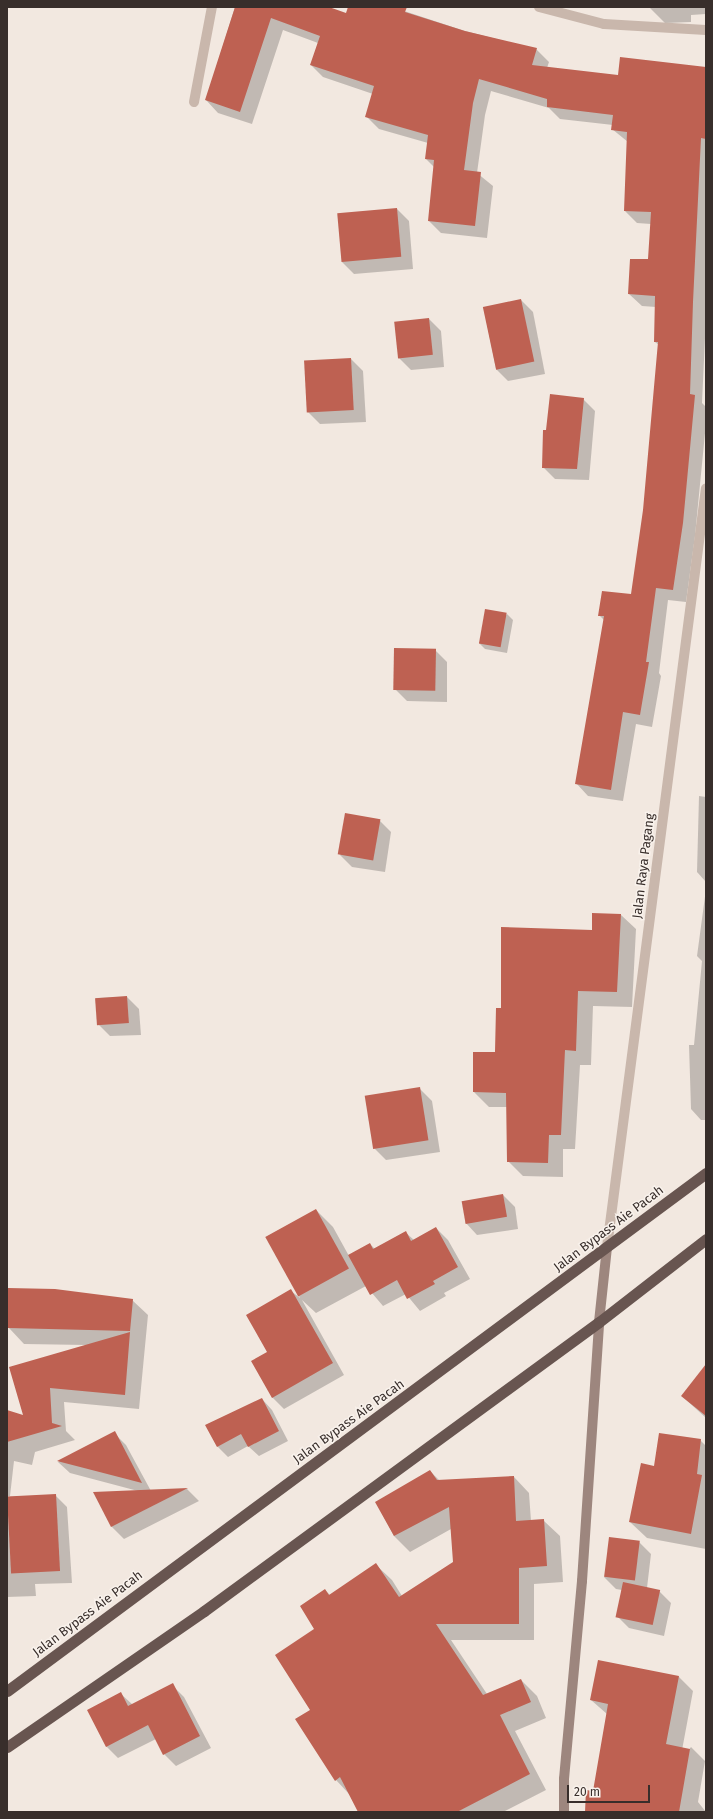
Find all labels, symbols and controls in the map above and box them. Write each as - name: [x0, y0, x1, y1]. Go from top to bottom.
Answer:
- street label: Jalan Raya Pagang: [630, 813, 658, 919]
- street label: Jalan Bypass Aie Pacah: [551, 1183, 667, 1275]
- street label: Jalan Bypass Aie Pacah: [290, 1376, 408, 1468]
- street label: Jalan Bypass Aie Pacah: [30, 1568, 146, 1660]
- scale bar: [569, 1777, 652, 1803]
- text: 20 m: [574, 1785, 600, 1799]

